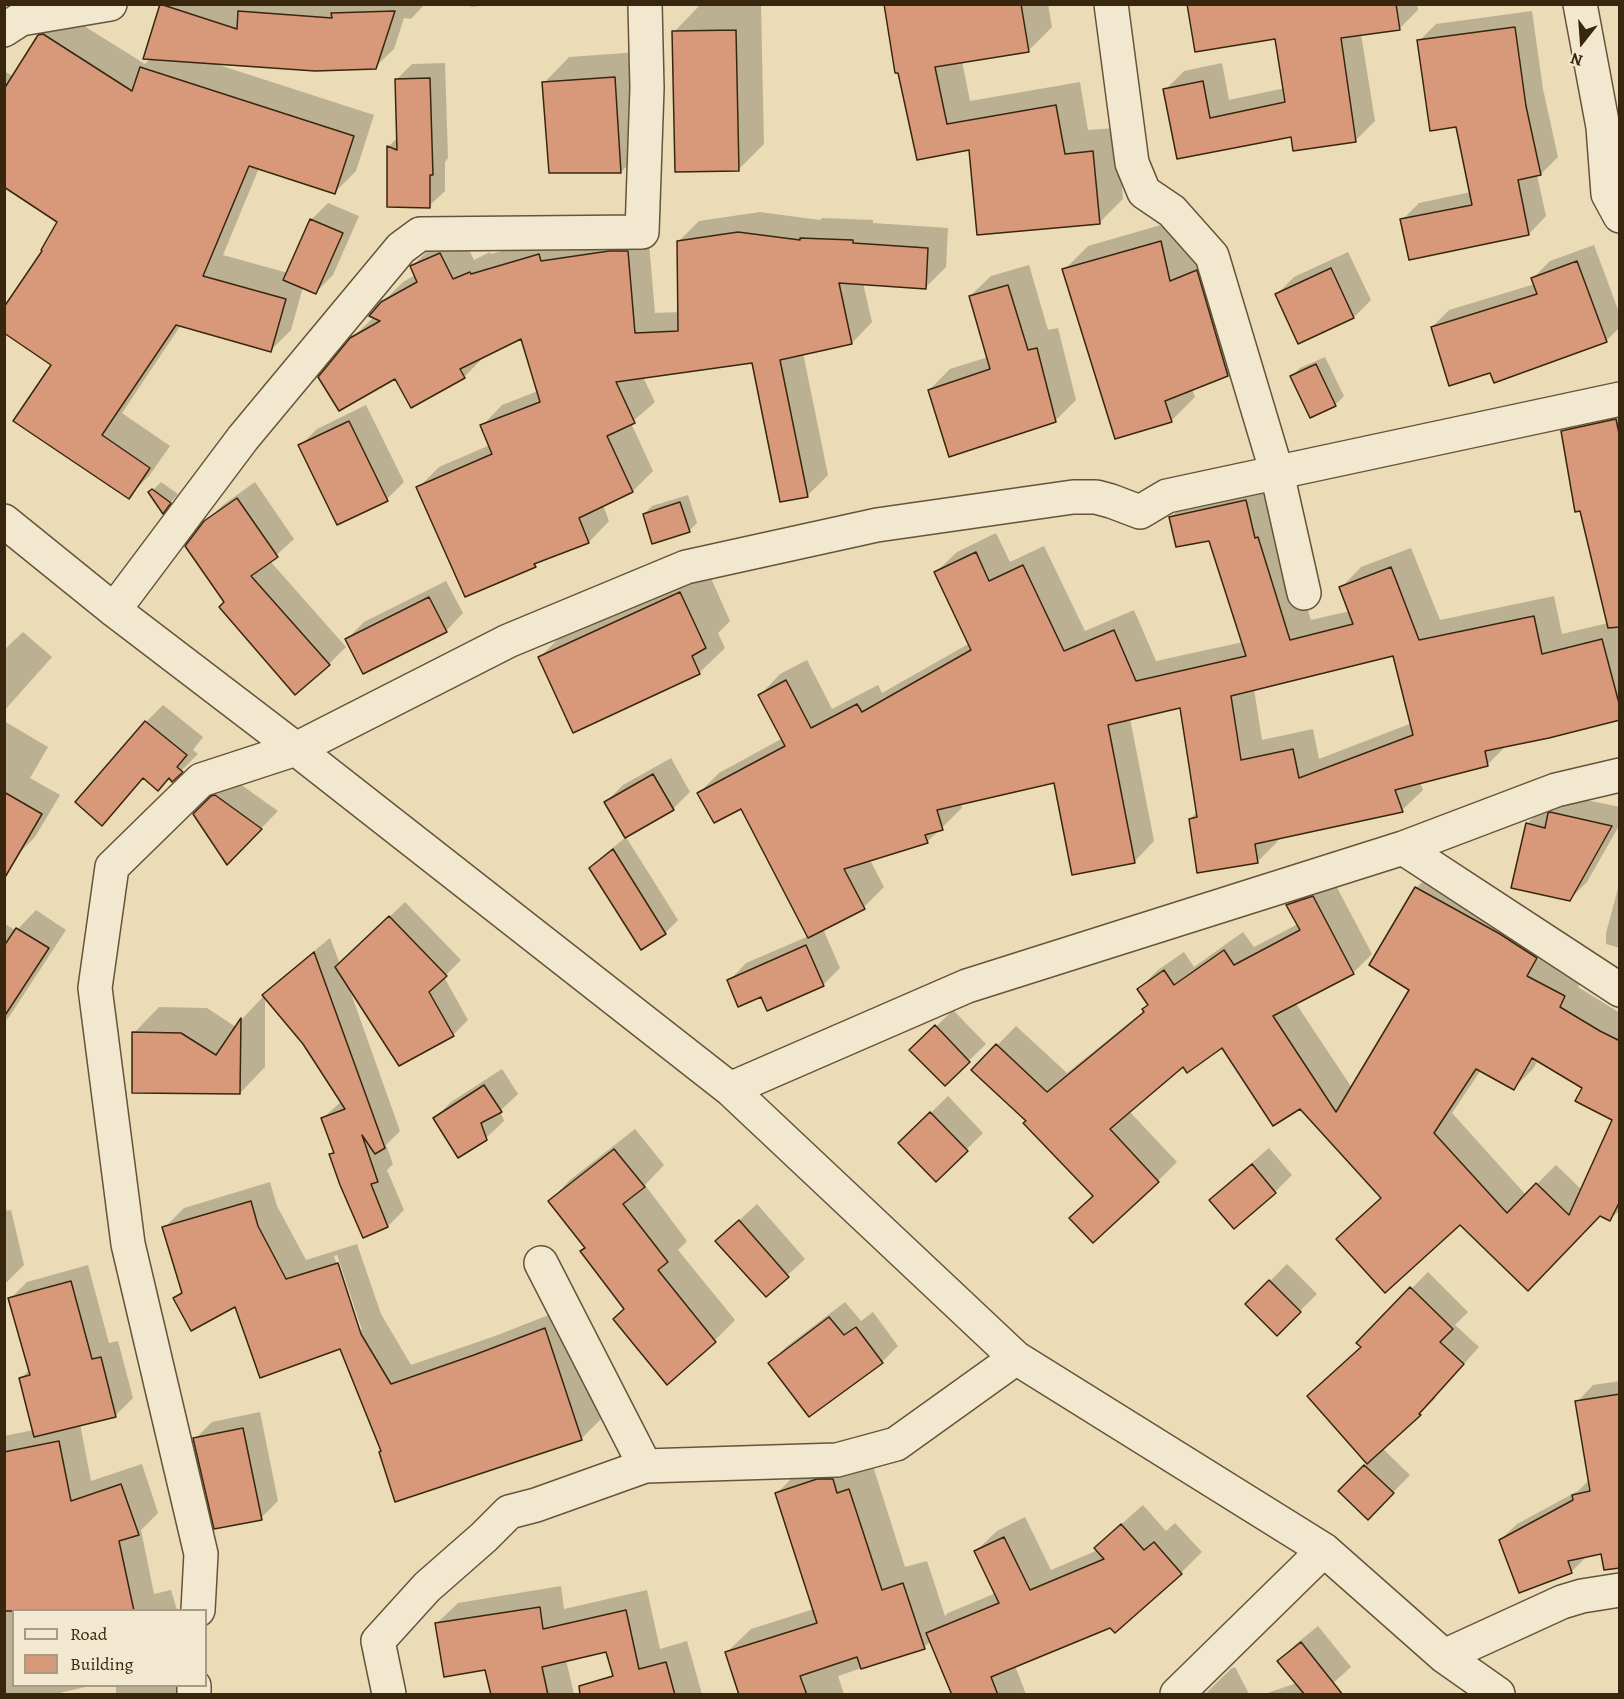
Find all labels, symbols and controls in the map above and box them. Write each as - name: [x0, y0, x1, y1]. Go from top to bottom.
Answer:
- north arrow: [1552, 12, 1612, 72]
- text: N: [1568, 47, 1586, 71]
- legend: [12, 1609, 207, 1687]
- text: Road: [70, 1622, 107, 1646]
- text: Building: [70, 1652, 134, 1676]

